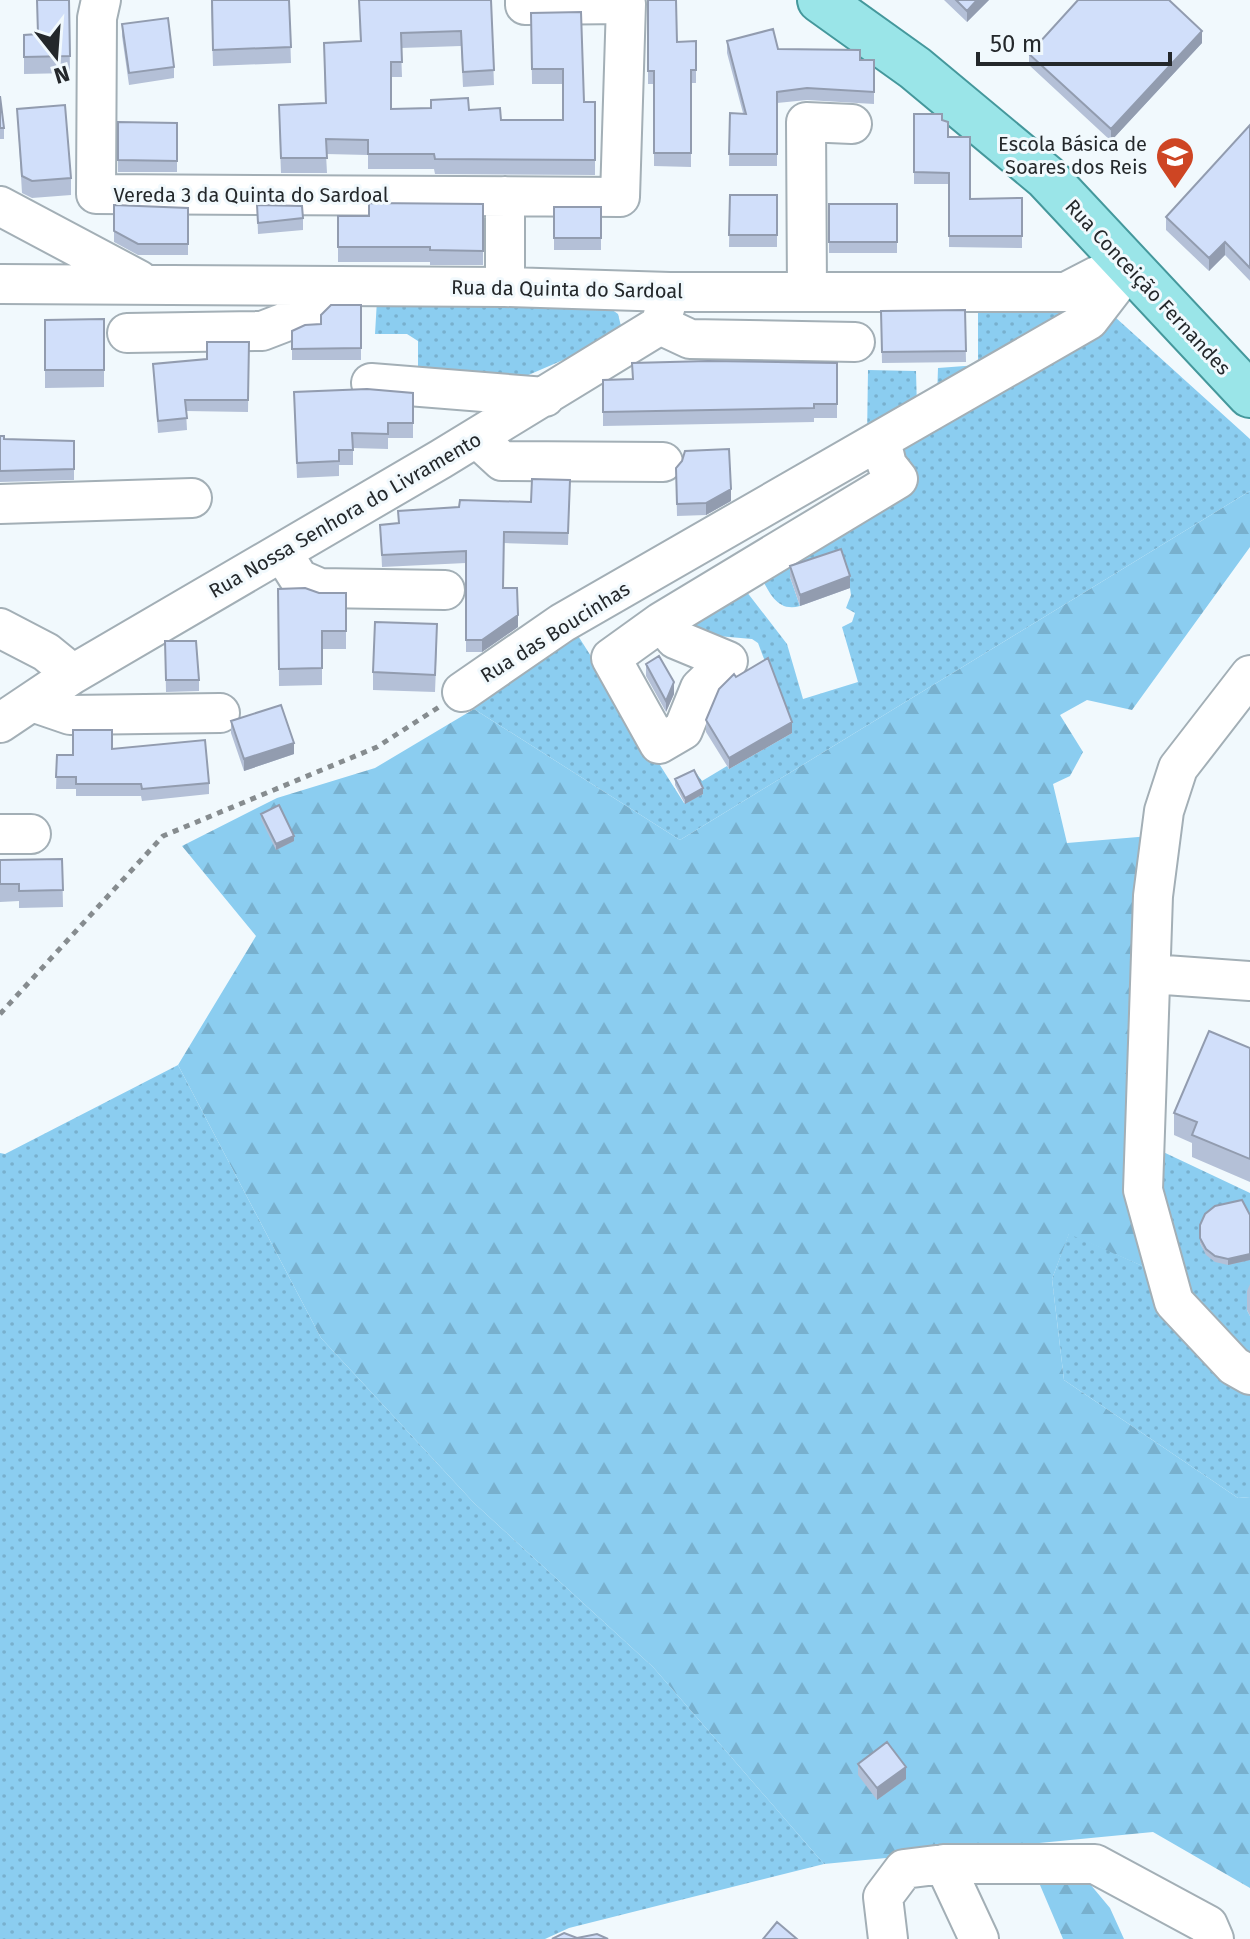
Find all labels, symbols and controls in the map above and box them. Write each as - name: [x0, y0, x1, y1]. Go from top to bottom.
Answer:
- north arrow: [16, 16, 96, 96]
- scale bar: [978, 16, 1170, 66]
- text: 50 m: [990, 30, 1042, 58]
- text: N: [51, 60, 73, 90]
- place label: Escola Básica de Soares dos Reis: [998, 132, 1147, 179]
- school or university icon: Escola Básica de Soares dos Reis: [1154, 135, 1196, 190]
- street label: Vereda 3 da Quinta do Sardoal: [114, 183, 389, 207]
- street label: Rua Conceição Fernandes: [1060, 194, 1236, 380]
- street label: Rua da Quinta do Sardoal: [451, 275, 683, 303]
- street label: Rua Nossa Senhora do Livramento: [205, 427, 485, 603]
- street label: Rua das Boucinhas: [476, 576, 634, 688]

